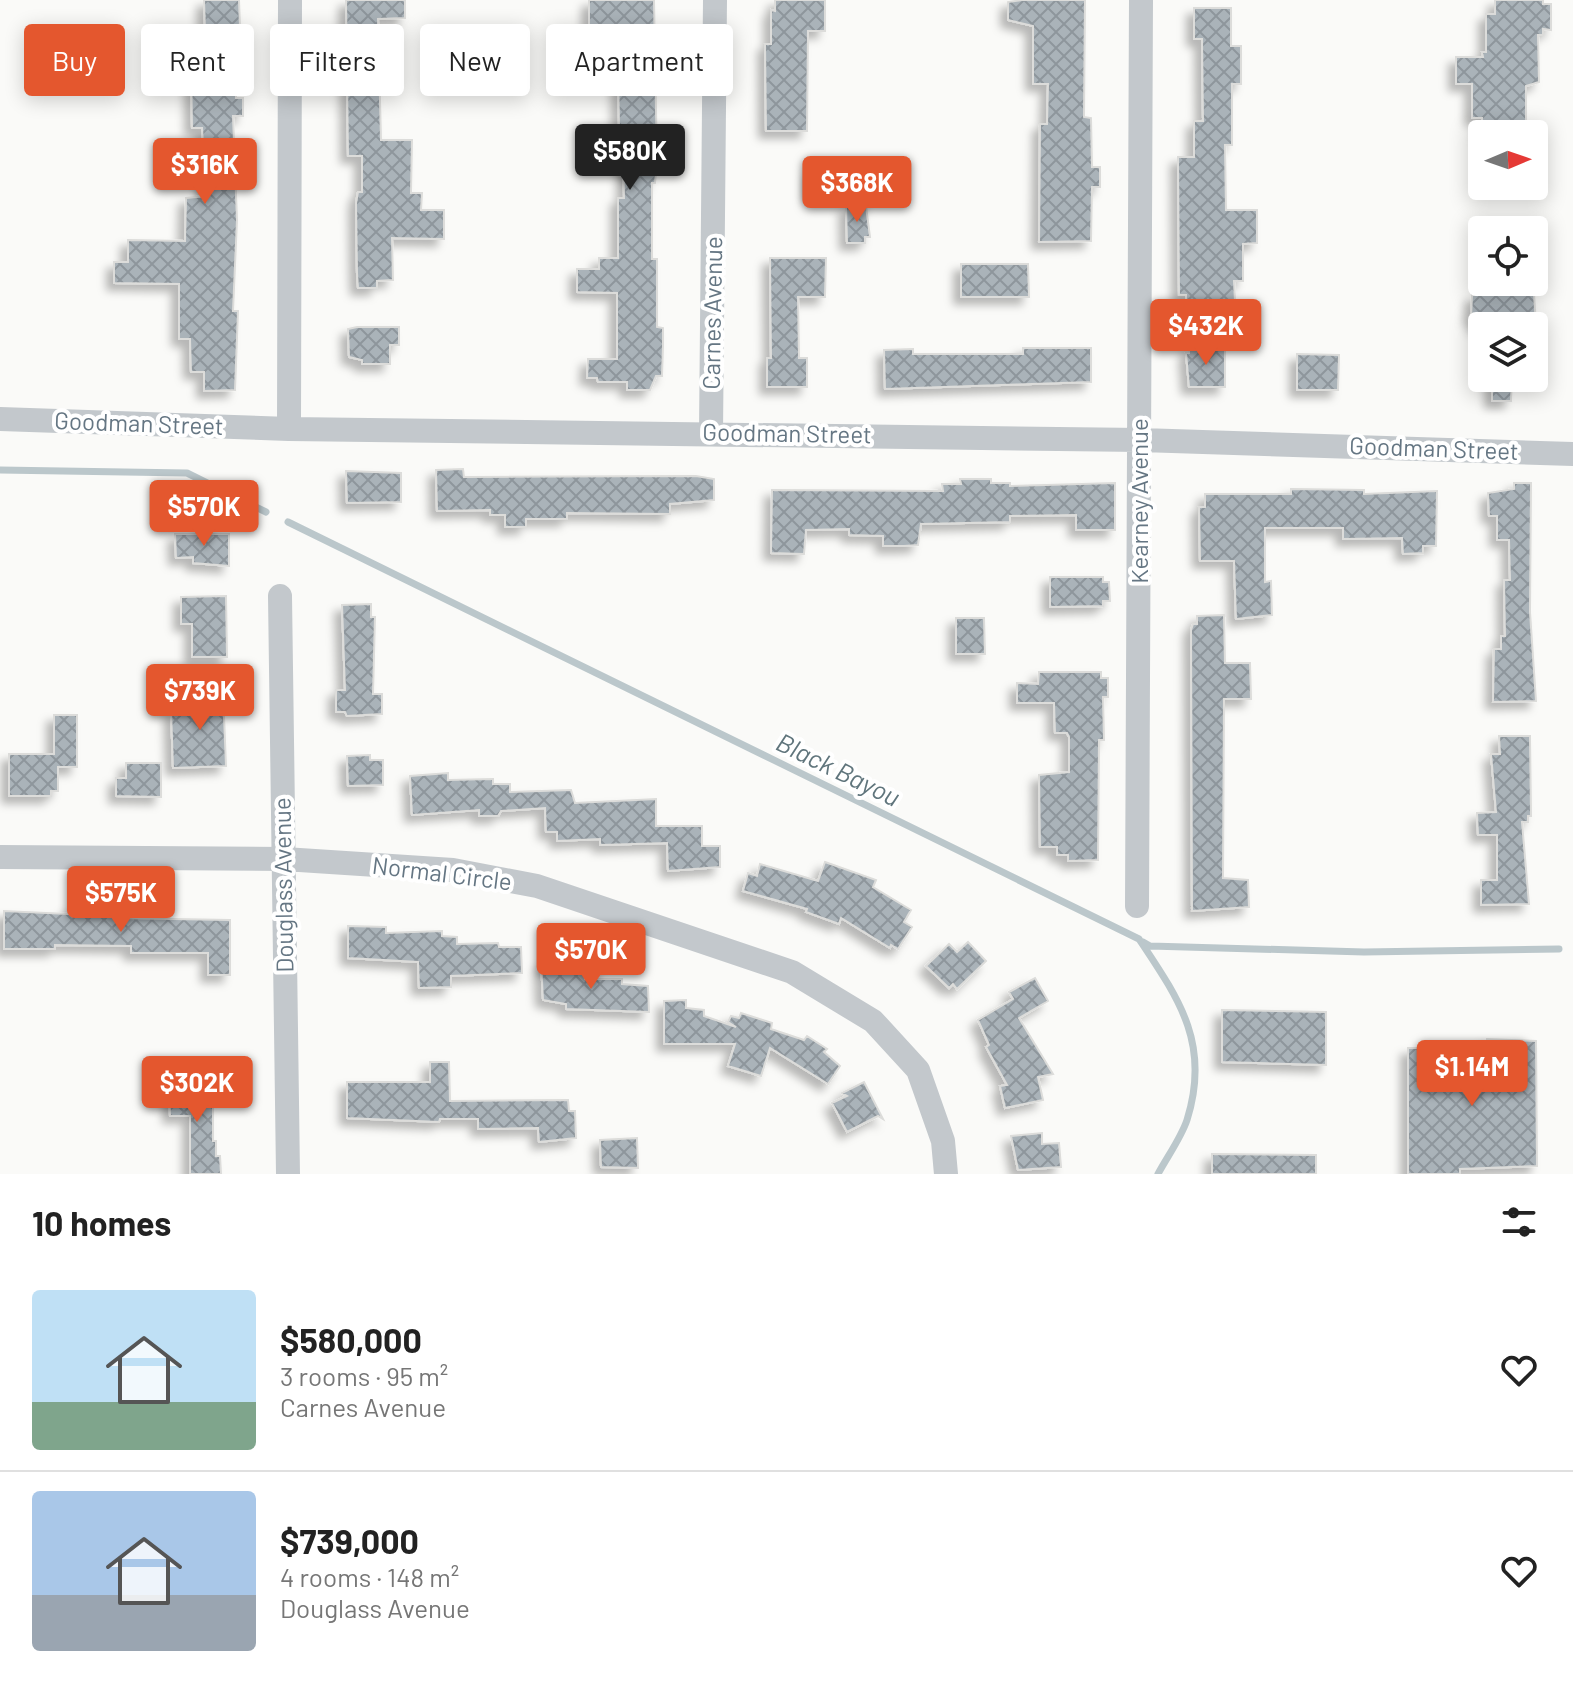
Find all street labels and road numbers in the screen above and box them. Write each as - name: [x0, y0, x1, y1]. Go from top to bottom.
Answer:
- street label: Carnes Avenue: [696, 236, 727, 390]
- street label: Goodman Street: [54, 405, 224, 440]
- street label: Goodman Street: [702, 417, 872, 448]
- street label: Kearney Avenue: [1124, 418, 1153, 584]
- street label: Goodman Street: [1349, 430, 1519, 465]
- street label: Douglass Avenue: [266, 797, 299, 973]
- street label: Normal Circle: [371, 850, 514, 895]

